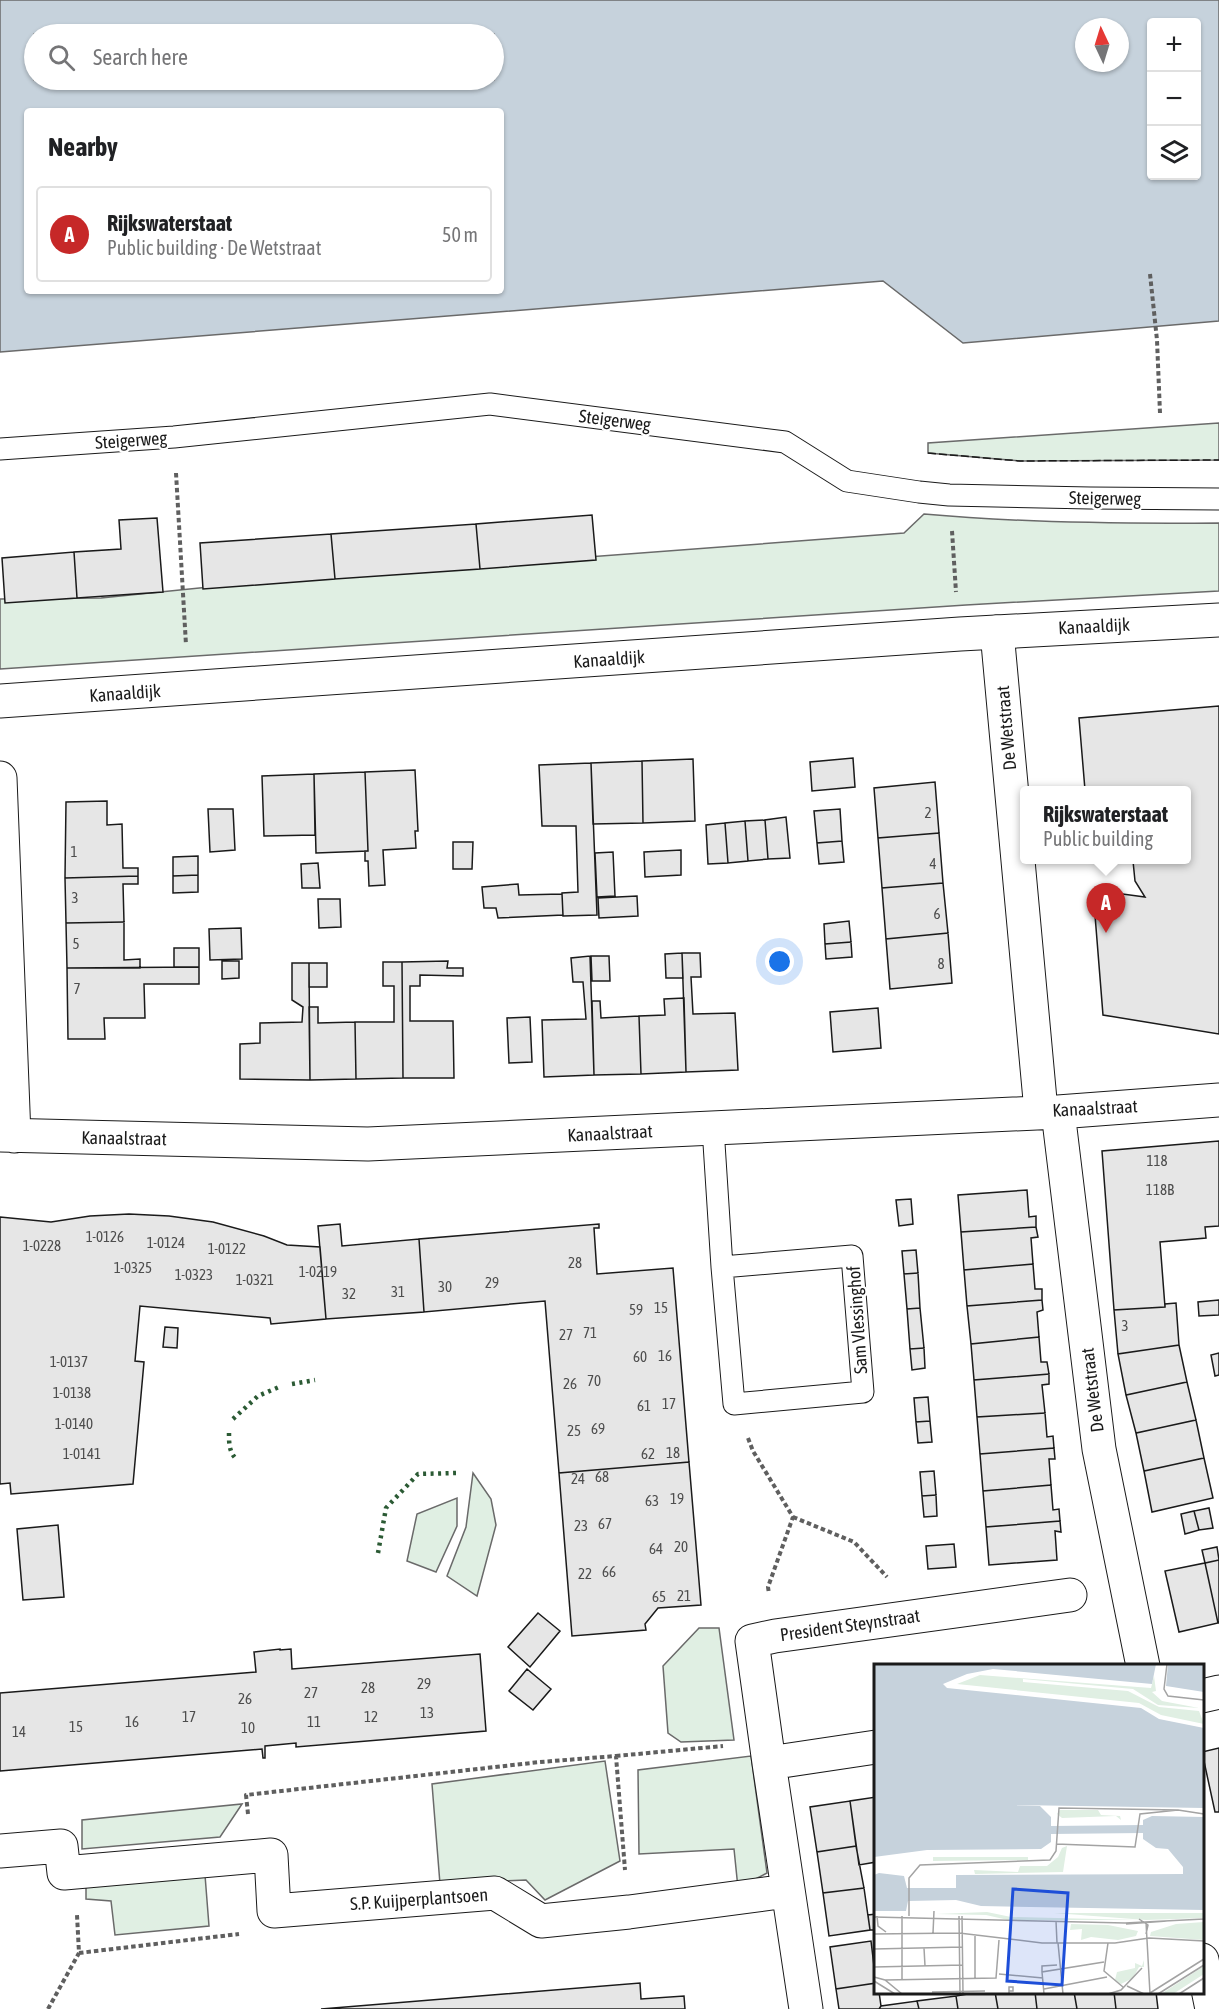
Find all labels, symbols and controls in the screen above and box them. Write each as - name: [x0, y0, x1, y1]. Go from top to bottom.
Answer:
- north arrow: [1075, 18, 1129, 72]
- map controls: [1147, 18, 1201, 180]
- button: +: [1147, 18, 1201, 72]
- search box: [24, 24, 504, 90]
- icon: search: [45, 41, 78, 74]
- text: Search here: [93, 44, 188, 70]
- button: −: [1147, 72, 1201, 126]
- button: layers: [1147, 126, 1201, 180]
- text: Nearby: [48, 132, 118, 162]
- text: Rijkswaterstaat: [107, 210, 232, 236]
- text: A: [65, 223, 74, 246]
- text: 50 m: [442, 223, 478, 246]
- text: Public building · De Wetstraat: [107, 236, 321, 259]
- street label: Steigerweg: [578, 405, 652, 435]
- street label: Steigerweg: [94, 427, 168, 453]
- street label: Steigerweg: [1069, 487, 1142, 509]
- street label: Kanaaldijk: [1058, 614, 1130, 638]
- street label: Kanaaldijk: [573, 646, 646, 672]
- street label: Kanaaldijk: [89, 680, 162, 706]
- street label: De Wetstraat: [992, 685, 1020, 771]
- popup: [1020, 786, 1191, 864]
- text: Rijkswaterstaat: [1043, 801, 1168, 827]
- house number: 2: [924, 804, 932, 821]
- text: Public building: [1043, 827, 1153, 850]
- house number: 1: [70, 843, 78, 860]
- house number: 4: [929, 855, 937, 872]
- pin: A: [1086, 884, 1126, 933]
- house number: 3: [71, 889, 79, 906]
- house number: 6: [933, 905, 941, 922]
- house number: 5: [72, 935, 80, 952]
- your location: [765, 947, 794, 976]
- house number: 8: [937, 955, 945, 972]
- house number: 7: [73, 980, 81, 997]
- street label: Kanaalstraat: [1052, 1095, 1138, 1121]
- street label: Kanaalstraat: [567, 1120, 653, 1146]
- street label: Kanaalstraat: [81, 1127, 167, 1149]
- house number: 118: [1146, 1152, 1168, 1169]
- house number: 118B: [1146, 1181, 1174, 1198]
- house number: 1-0126: [86, 1228, 124, 1245]
- house number: 1-0124: [147, 1234, 185, 1251]
- house number: 1-0228: [23, 1237, 61, 1254]
- house number: 1-0122: [208, 1240, 246, 1257]
- house number: 28: [568, 1254, 582, 1271]
- house number: 1-0325: [114, 1259, 152, 1276]
- house number: 1-0219: [299, 1263, 337, 1280]
- street label: Sam Vlessinghof: [843, 1265, 871, 1375]
- house number: 1-0323: [175, 1266, 213, 1283]
- house number: 1-0321: [236, 1271, 274, 1288]
- house number: 29: [485, 1274, 499, 1291]
- house number: 30: [438, 1278, 452, 1295]
- house number: 31: [391, 1283, 405, 1300]
- house number: 32: [342, 1285, 356, 1302]
- house number: 15: [654, 1299, 668, 1316]
- house number: 59: [629, 1301, 643, 1318]
- house number: 3: [1121, 1317, 1129, 1334]
- house number: 71: [583, 1324, 597, 1341]
- house number: 27: [559, 1326, 573, 1343]
- house number: 16: [658, 1347, 672, 1364]
- street label: De Wetstraat: [1076, 1347, 1108, 1433]
- house number: 60: [633, 1348, 647, 1365]
- house number: 1-0137: [50, 1353, 88, 1370]
- house number: 70: [587, 1372, 601, 1389]
- house number: 26: [563, 1375, 577, 1392]
- house number: 1-0138: [53, 1384, 91, 1401]
- house number: 17: [662, 1395, 676, 1412]
- house number: 61: [637, 1397, 651, 1414]
- house number: 1-0140: [55, 1415, 93, 1432]
- house number: 69: [591, 1420, 605, 1437]
- house number: 25: [567, 1422, 581, 1439]
- house number: 18: [666, 1444, 680, 1461]
- house number: 1-0141: [63, 1445, 101, 1462]
- house number: 62: [641, 1445, 655, 1462]
- house number: 68: [595, 1468, 609, 1485]
- house number: 24: [571, 1470, 585, 1487]
- house number: 19: [670, 1490, 684, 1507]
- house number: 63: [645, 1492, 659, 1509]
- house number: 67: [598, 1515, 612, 1532]
- house number: 23: [574, 1517, 588, 1534]
- house number: 20: [674, 1538, 688, 1555]
- house number: 64: [649, 1540, 663, 1557]
- house number: 66: [602, 1563, 616, 1580]
- house number: 22: [578, 1565, 592, 1582]
- house number: 21: [677, 1587, 691, 1604]
- house number: 65: [652, 1588, 666, 1605]
- street label: President Steynstraat: [779, 1605, 921, 1645]
- inset map: [874, 1664, 1204, 1994]
- house number: 29: [417, 1675, 431, 1692]
- house number: 28: [361, 1679, 375, 1696]
- house number: 27: [304, 1684, 318, 1701]
- house number: 26: [238, 1690, 252, 1707]
- house number: 13: [420, 1704, 434, 1721]
- house number: 17: [182, 1708, 196, 1725]
- house number: 12: [364, 1708, 378, 1725]
- house number: 16: [125, 1713, 139, 1730]
- house number: 11: [307, 1713, 321, 1730]
- house number: 15: [69, 1718, 83, 1735]
- house number: 10: [241, 1719, 255, 1736]
- house number: 14: [12, 1723, 26, 1740]
- street label: S.P. Kuijperplantsoen: [349, 1884, 489, 1914]

